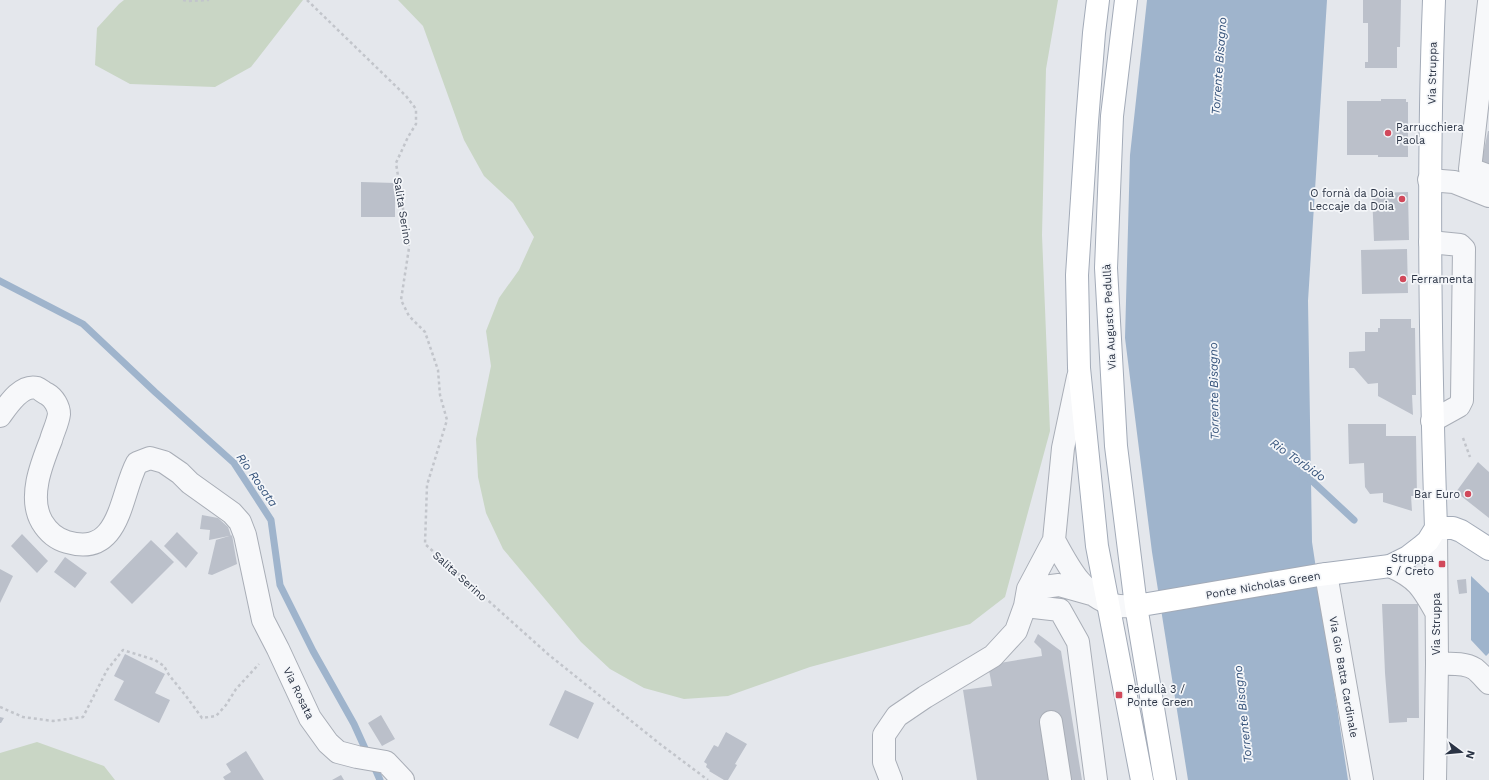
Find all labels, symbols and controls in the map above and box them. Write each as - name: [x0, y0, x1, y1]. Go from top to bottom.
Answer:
- water label: Torrente Bisagno: [1209, 17, 1229, 115]
- street label: Via Struppa: [1425, 42, 1440, 104]
- place label: Parrucchiera Paola: [1396, 121, 1464, 147]
- marker: Parrucchiera Paola: [1383, 128, 1393, 138]
- street label: Salita Serino: [391, 176, 414, 246]
- place label: O fornà da Doia Leccaje da Doia: [1309, 187, 1394, 213]
- marker: O fornà da Doia Leccaje da Doia: [1397, 194, 1407, 204]
- street label: Via Augusto Pedullà: [1100, 264, 1119, 370]
- place label: Ferramenta: [1411, 273, 1473, 286]
- marker: Ferramenta: [1398, 274, 1408, 284]
- water label: Torrente Bisagno: [1206, 342, 1222, 440]
- water label: Rio Torbido: [1268, 436, 1328, 484]
- water label: Rio Rosata: [233, 451, 281, 510]
- place label: Bar Euro: [1414, 488, 1460, 501]
- marker: Bar Euro: [1463, 489, 1473, 499]
- street label: Salita Serino: [430, 549, 489, 604]
- place label: Struppa 5 / Creto: [1386, 552, 1434, 578]
- marker: Struppa 5 / Creto: [1437, 559, 1447, 569]
- street label: Ponte Nicholas Green: [1205, 569, 1321, 602]
- street label: Via Struppa: [1430, 593, 1443, 655]
- street label: Via Gio Batta Cardinale: [1326, 615, 1361, 739]
- street label: Via Rosata: [280, 665, 317, 721]
- water label: Torrente Bisagno: [1231, 665, 1255, 763]
- place label: Pedullà 3 / Ponte Green: [1127, 683, 1193, 709]
- marker: Pedullà 3 / Ponte Green: [1114, 690, 1124, 700]
- north arrow: [1441, 732, 1481, 772]
- text: N: [1463, 749, 1478, 760]

